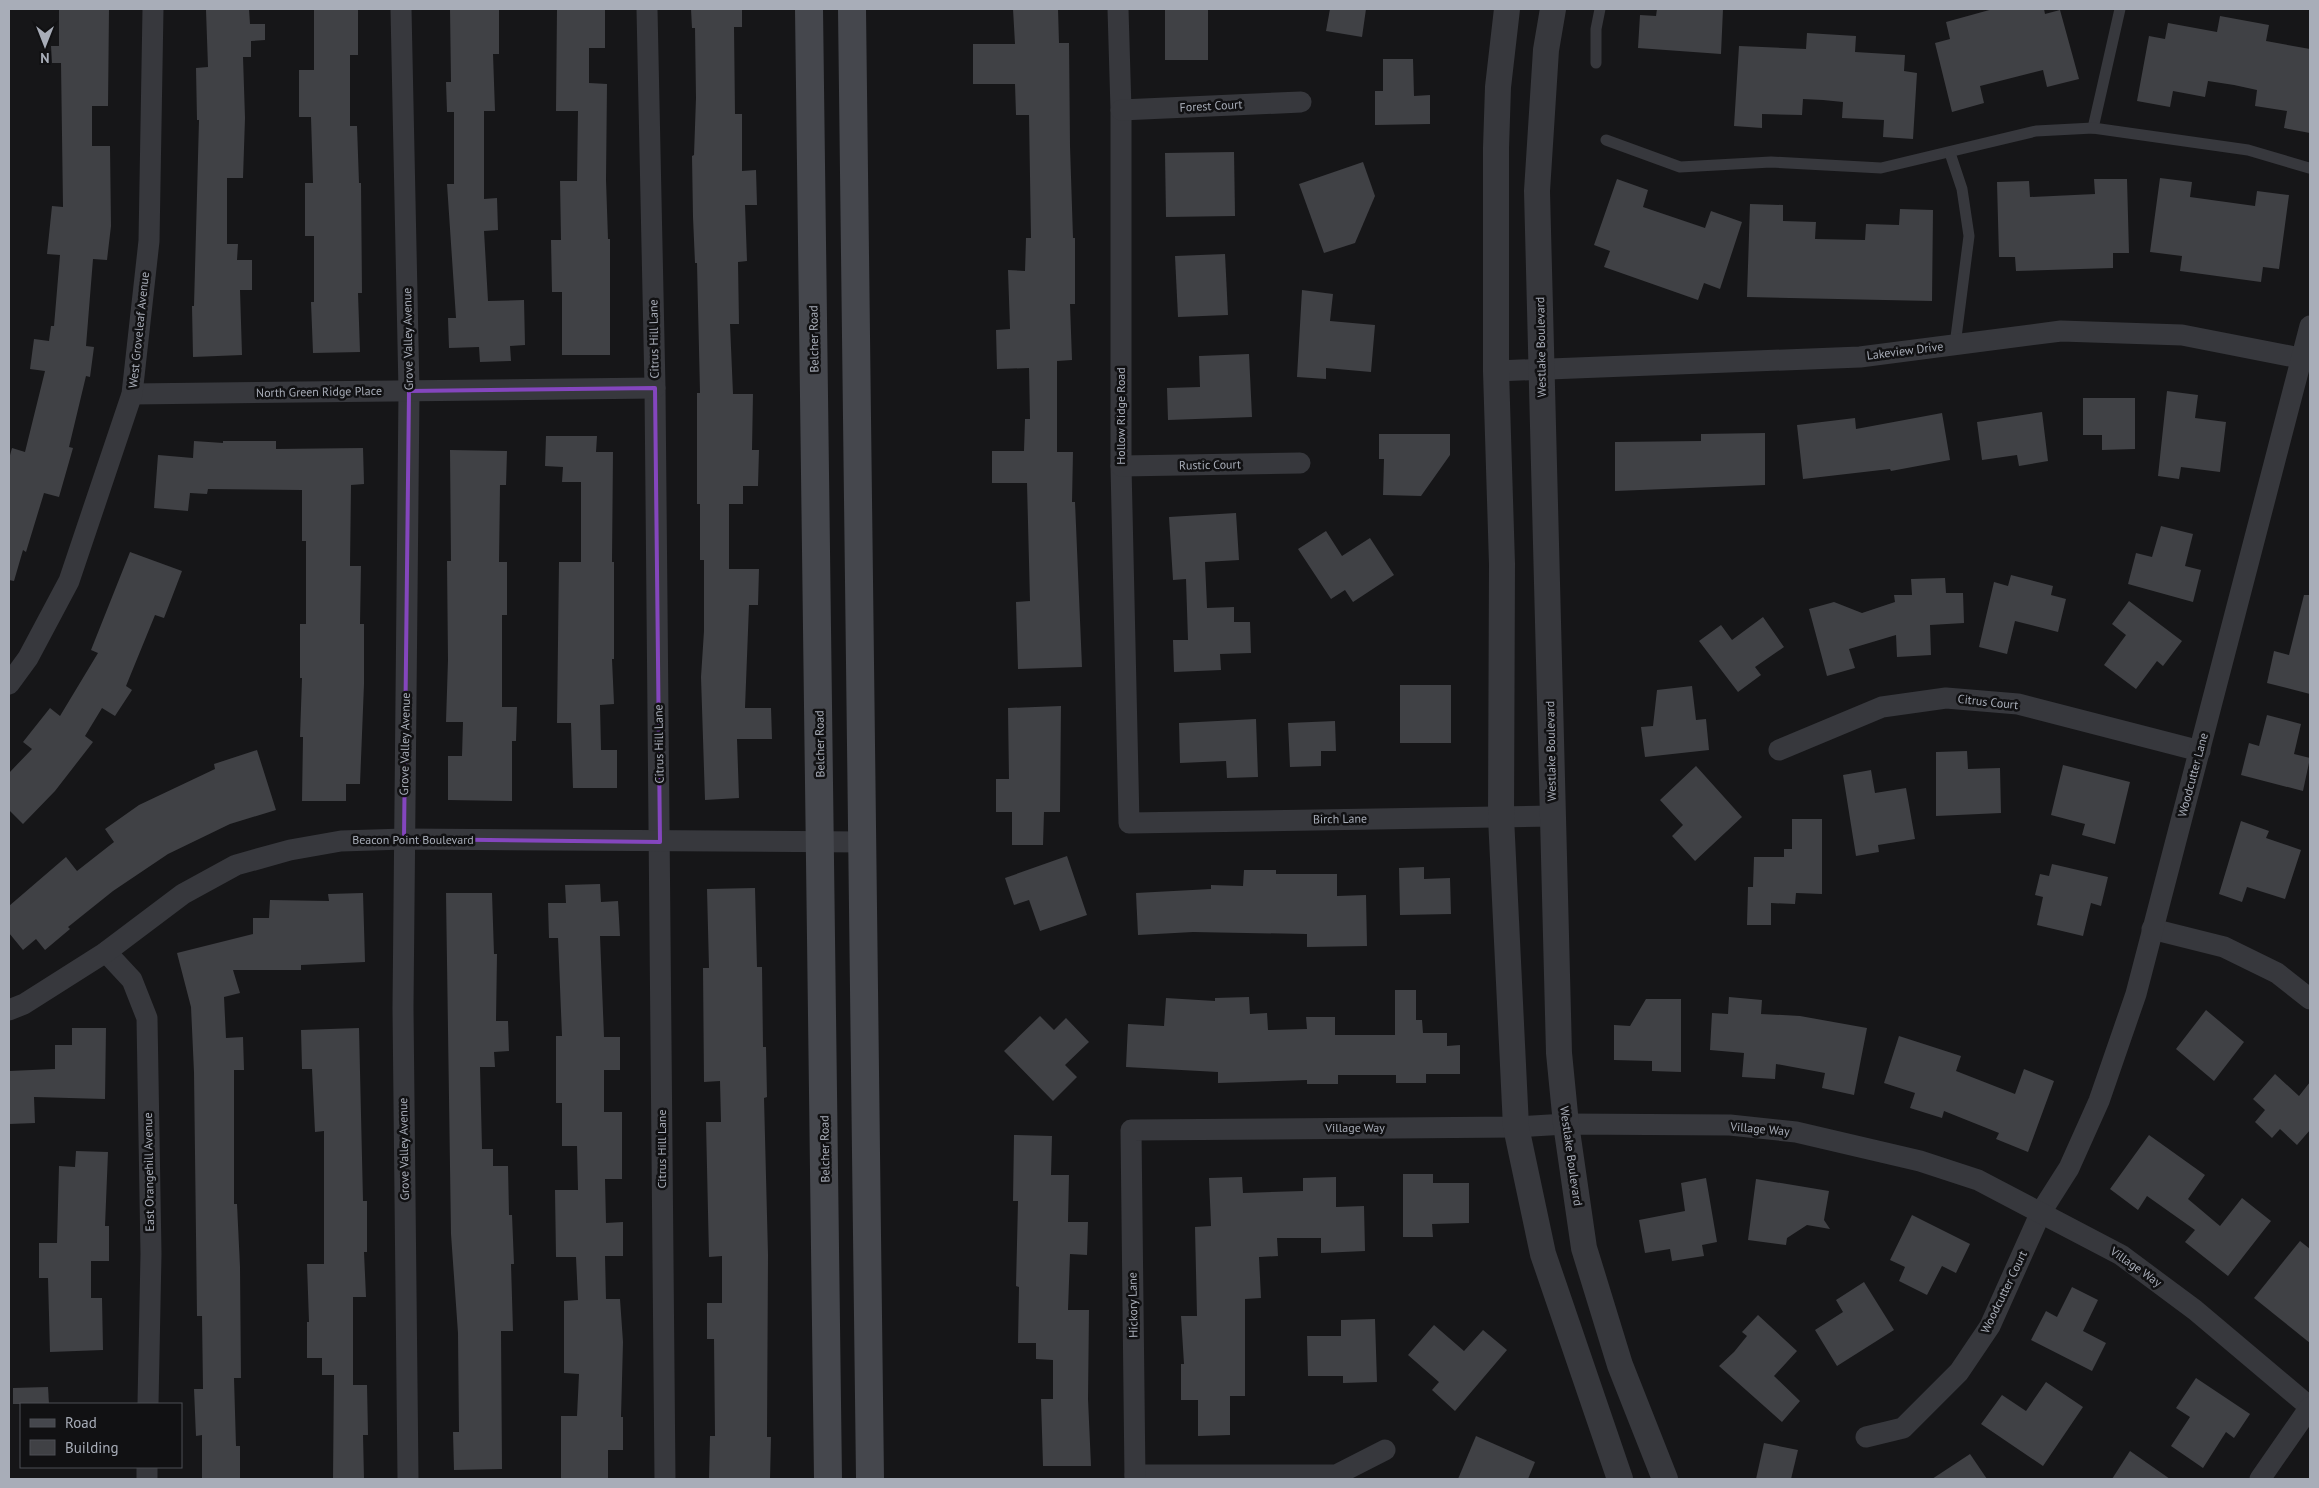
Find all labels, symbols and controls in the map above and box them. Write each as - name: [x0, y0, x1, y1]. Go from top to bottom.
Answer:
- north arrow: [20, 20, 70, 70]
- text: N: [40, 49, 50, 67]
- street label: Forest Court: [1179, 96, 1243, 115]
- street label: West Groveleaf Avenue: [125, 271, 152, 389]
- street label: Grove Valley Avenue: [399, 287, 416, 391]
- street label: Westlake Boulevard: [1532, 297, 1549, 397]
- street label: Citrus Hill Lane: [645, 299, 662, 379]
- street label: Belcher Road: [805, 305, 822, 373]
- street label: Lakeview Drive: [1866, 338, 1944, 363]
- street label: Hollow Ridge Road: [1113, 367, 1128, 465]
- street label: North Green Ridge Place: [256, 383, 382, 400]
- street label: Rustic Court: [1179, 456, 1241, 473]
- street label: Citrus Court: [1957, 691, 2019, 712]
- street label: Grove Valley Avenue: [396, 692, 413, 796]
- street label: Westlake Boulevard: [1542, 701, 1559, 801]
- street label: Citrus Hill Lane: [650, 704, 667, 784]
- street label: Belcher Road: [811, 710, 828, 778]
- street label: Woodcutter Lane: [2174, 731, 2211, 819]
- street label: Birch Lane: [1313, 811, 1367, 826]
- street label: Beacon Point Boulevard: [352, 832, 474, 847]
- street label: Grove Valley Avenue: [395, 1097, 412, 1201]
- street label: Westlake Boulevard: [1557, 1105, 1586, 1207]
- street label: Citrus Hill Lane: [654, 1109, 669, 1189]
- street label: East Orangehill Avenue: [140, 1112, 157, 1232]
- street label: Belcher Road: [816, 1115, 833, 1183]
- street label: Village Way: [1729, 1118, 1791, 1139]
- street label: Village Way: [1324, 1120, 1385, 1135]
- street label: Village Way: [2107, 1243, 2165, 1290]
- street label: Woodcutter Court: [1977, 1248, 2030, 1335]
- street label: Hickory Lane: [1124, 1272, 1141, 1338]
- legend: [20, 1403, 182, 1468]
- text: Road: [65, 1413, 97, 1432]
- text: Building: [65, 1438, 119, 1457]

